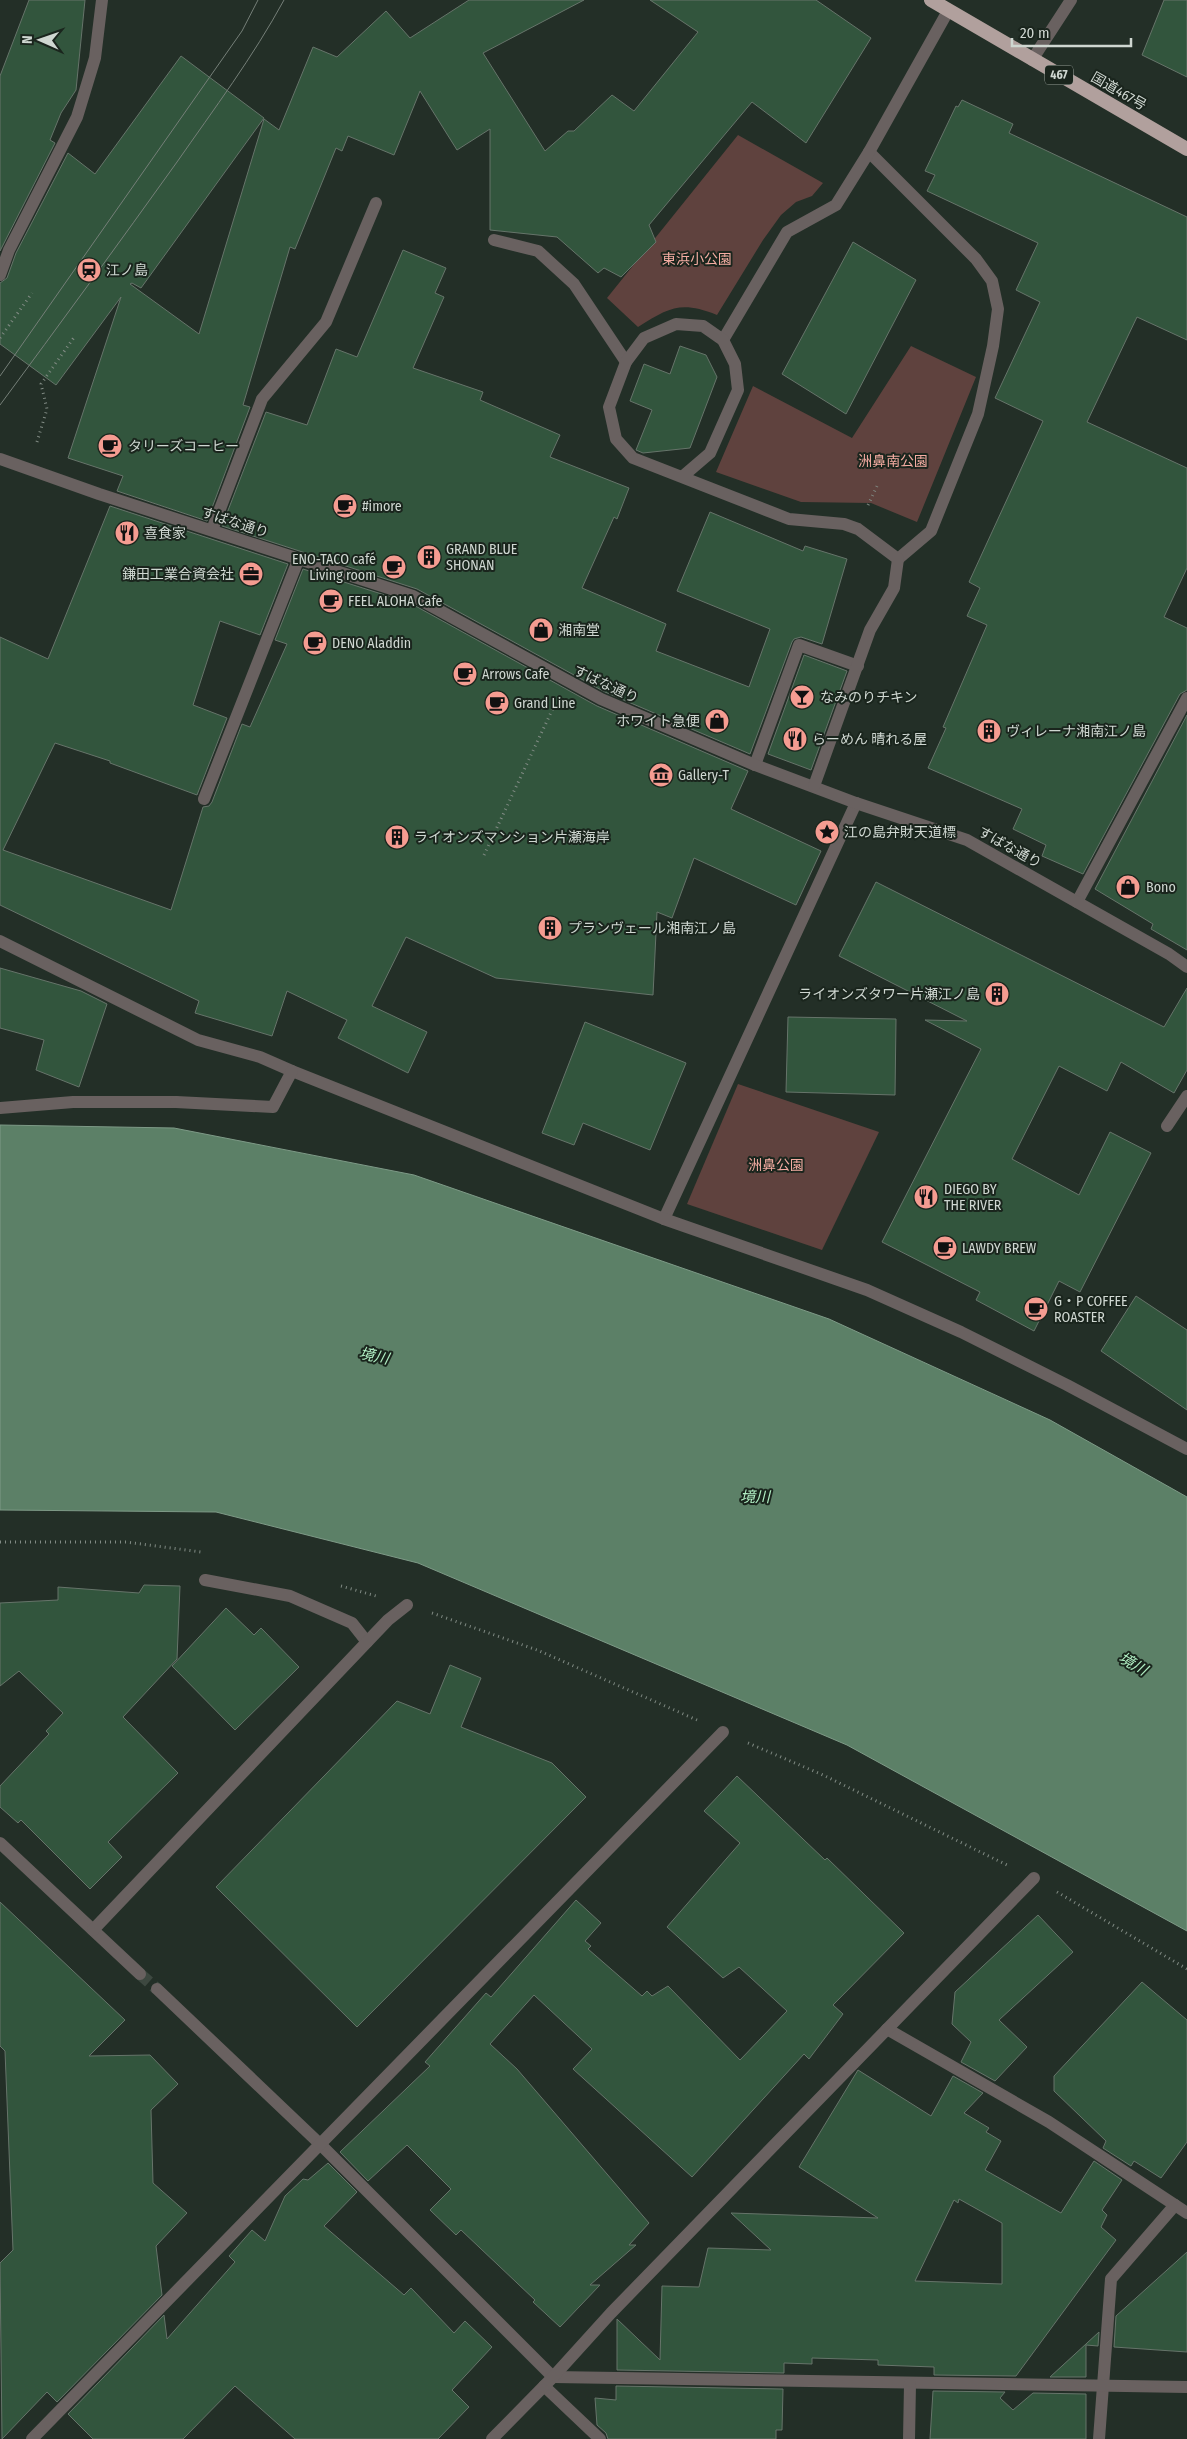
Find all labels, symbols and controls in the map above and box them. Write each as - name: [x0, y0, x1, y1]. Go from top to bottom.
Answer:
- north arrow: [15, 15, 65, 65]
- scale bar: [1012, 15, 1131, 47]
- text: 20 m: [1020, 24, 1050, 42]
- text: N: [19, 35, 36, 44]
- road number: 467: [1045, 66, 1073, 84]
- street label: 国道467号: [1088, 69, 1149, 114]
- park label: 東浜小公園: [662, 251, 732, 268]
- station icon: 江ノ島: [76, 257, 102, 283]
- place label: 江ノ島: [106, 262, 148, 279]
- cafe icon: タリーズコーヒー: [97, 433, 123, 459]
- place label: タリーズコーヒー: [128, 438, 239, 455]
- park label: 洲鼻南公園: [858, 453, 928, 470]
- cafe icon: #imore: [332, 493, 358, 519]
- place label: #imore: [362, 498, 402, 515]
- street label: すばな通り: [199, 504, 271, 541]
- restaurant icon: 喜食家: [114, 520, 140, 546]
- place label: 喜食家: [144, 525, 186, 542]
- place label: GRAND BLUE SHONAN: [446, 541, 518, 574]
- building icon: GRAND BLUE SHONAN: [416, 544, 442, 570]
- place label: ENO-TACO café Living room: [292, 551, 376, 584]
- cafe icon: ENO-TACO café Living room: [381, 554, 407, 580]
- office icon: 鎌田工業合資会社: [238, 561, 264, 587]
- place label: 鎌田工業合資会社: [122, 566, 234, 583]
- cafe icon: FEEL ALOHA Cafe: [318, 588, 344, 614]
- place label: FEEL ALOHA Cafe: [348, 593, 443, 610]
- shop icon: 湘南堂: [528, 617, 554, 643]
- place label: 湘南堂: [558, 622, 600, 639]
- cafe icon: DENO Aladdin: [302, 630, 328, 656]
- place label: DENO Aladdin: [332, 635, 411, 652]
- cafe icon: Arrows Cafe: [452, 661, 478, 687]
- street label: すばな通り: [570, 662, 641, 707]
- place label: Arrows Cafe: [482, 666, 550, 683]
- bar icon: なみのりチキン: [789, 684, 815, 710]
- place label: なみのりチキン: [820, 689, 918, 706]
- cafe icon: Grand Line: [484, 690, 510, 716]
- place label: Grand Line: [514, 695, 576, 712]
- shop icon: ホワイト急便: [704, 708, 730, 734]
- place label: ホワイト急便: [616, 713, 700, 730]
- building icon: ヴィレーナ湘南江ノ島: [976, 718, 1002, 744]
- place label: ヴィレーナ湘南江ノ島: [1006, 723, 1146, 740]
- restaurant icon: らーめん 晴れる屋: [782, 726, 808, 752]
- place label: らーめん 晴れる屋: [812, 731, 927, 748]
- museum icon: Gallery-T: [648, 762, 674, 788]
- place label: Gallery-T: [678, 767, 729, 784]
- place icon: 江の島弁財天道標: [814, 819, 840, 845]
- street label: すばな通り: [975, 823, 1044, 872]
- building icon: ライオンズマンション片瀬海岸: [384, 824, 410, 850]
- place label: 江の島弁財天道標: [844, 824, 956, 841]
- place label: ライオンズマンション片瀬海岸: [414, 829, 610, 846]
- shop icon: Bono: [1115, 874, 1141, 900]
- place label: Bono: [1146, 879, 1176, 896]
- building icon: プランヴェール湘南江ノ島: [537, 915, 563, 941]
- place label: プランヴェール湘南江ノ島: [568, 920, 736, 937]
- building icon: ライオンズタワー片瀬江ノ島: [984, 981, 1010, 1007]
- place label: ライオンズタワー片瀬江ノ島: [798, 986, 980, 1003]
- park label: 洲鼻公園: [748, 1157, 804, 1174]
- place label: DIEGO BY THE RIVER: [944, 1181, 1002, 1214]
- restaurant icon: DIEGO BY THE RIVER: [913, 1184, 939, 1210]
- cafe icon: LAWDY BREW: [932, 1235, 958, 1261]
- place label: LAWDY BREW: [962, 1240, 1037, 1257]
- place label: G・P COFFEE ROASTER: [1054, 1293, 1128, 1326]
- cafe icon: G・P COFFEE ROASTER: [1023, 1296, 1049, 1322]
- water label: 境川: [357, 1344, 392, 1368]
- water label: 境川: [740, 1488, 772, 1506]
- water label: 境川: [1116, 1649, 1152, 1680]

